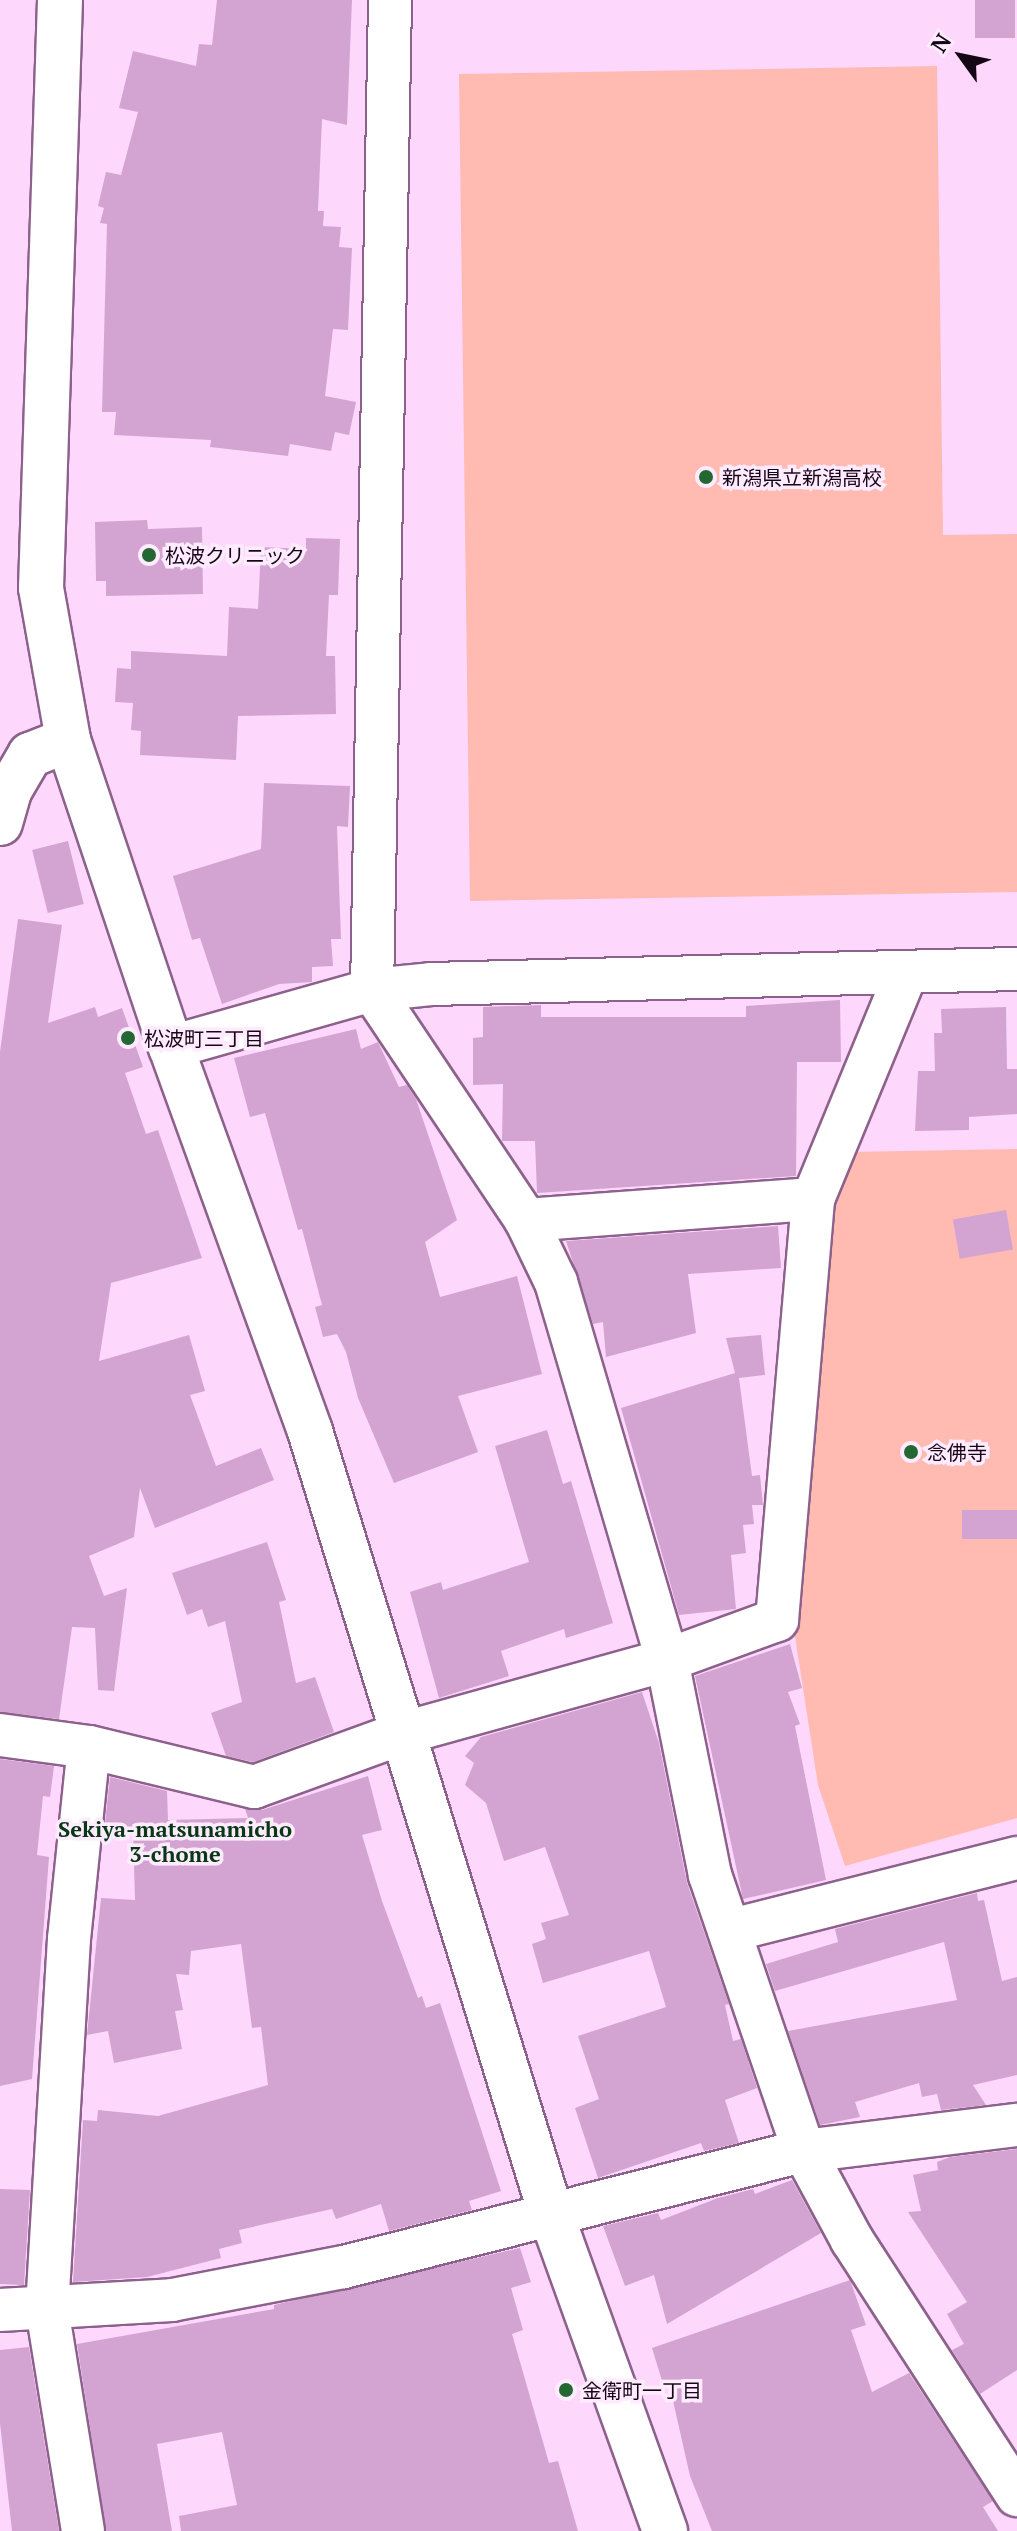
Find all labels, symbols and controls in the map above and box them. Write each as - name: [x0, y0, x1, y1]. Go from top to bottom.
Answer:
- north arrow: [921, 16, 1001, 96]
- text: N: [924, 28, 957, 58]
- place label: 新潟県立新潟高校: [722, 465, 882, 489]
- marker: 新潟県立新潟高校: [697, 468, 715, 486]
- place label: 松波クリニック: [165, 543, 305, 567]
- marker: 松波クリニック: [140, 546, 158, 564]
- place label: 松波町三丁目: [144, 1026, 264, 1050]
- marker: 松波町三丁目: [119, 1029, 137, 1047]
- place label: 念佛寺: [927, 1440, 987, 1464]
- marker: 念佛寺: [902, 1443, 920, 1461]
- district label: Sekiya-matsunamicho 3-chome: [58, 1815, 292, 1866]
- place label: 金衛町一丁目: [582, 2378, 702, 2402]
- marker: 金衛町一丁目: [557, 2381, 575, 2399]

